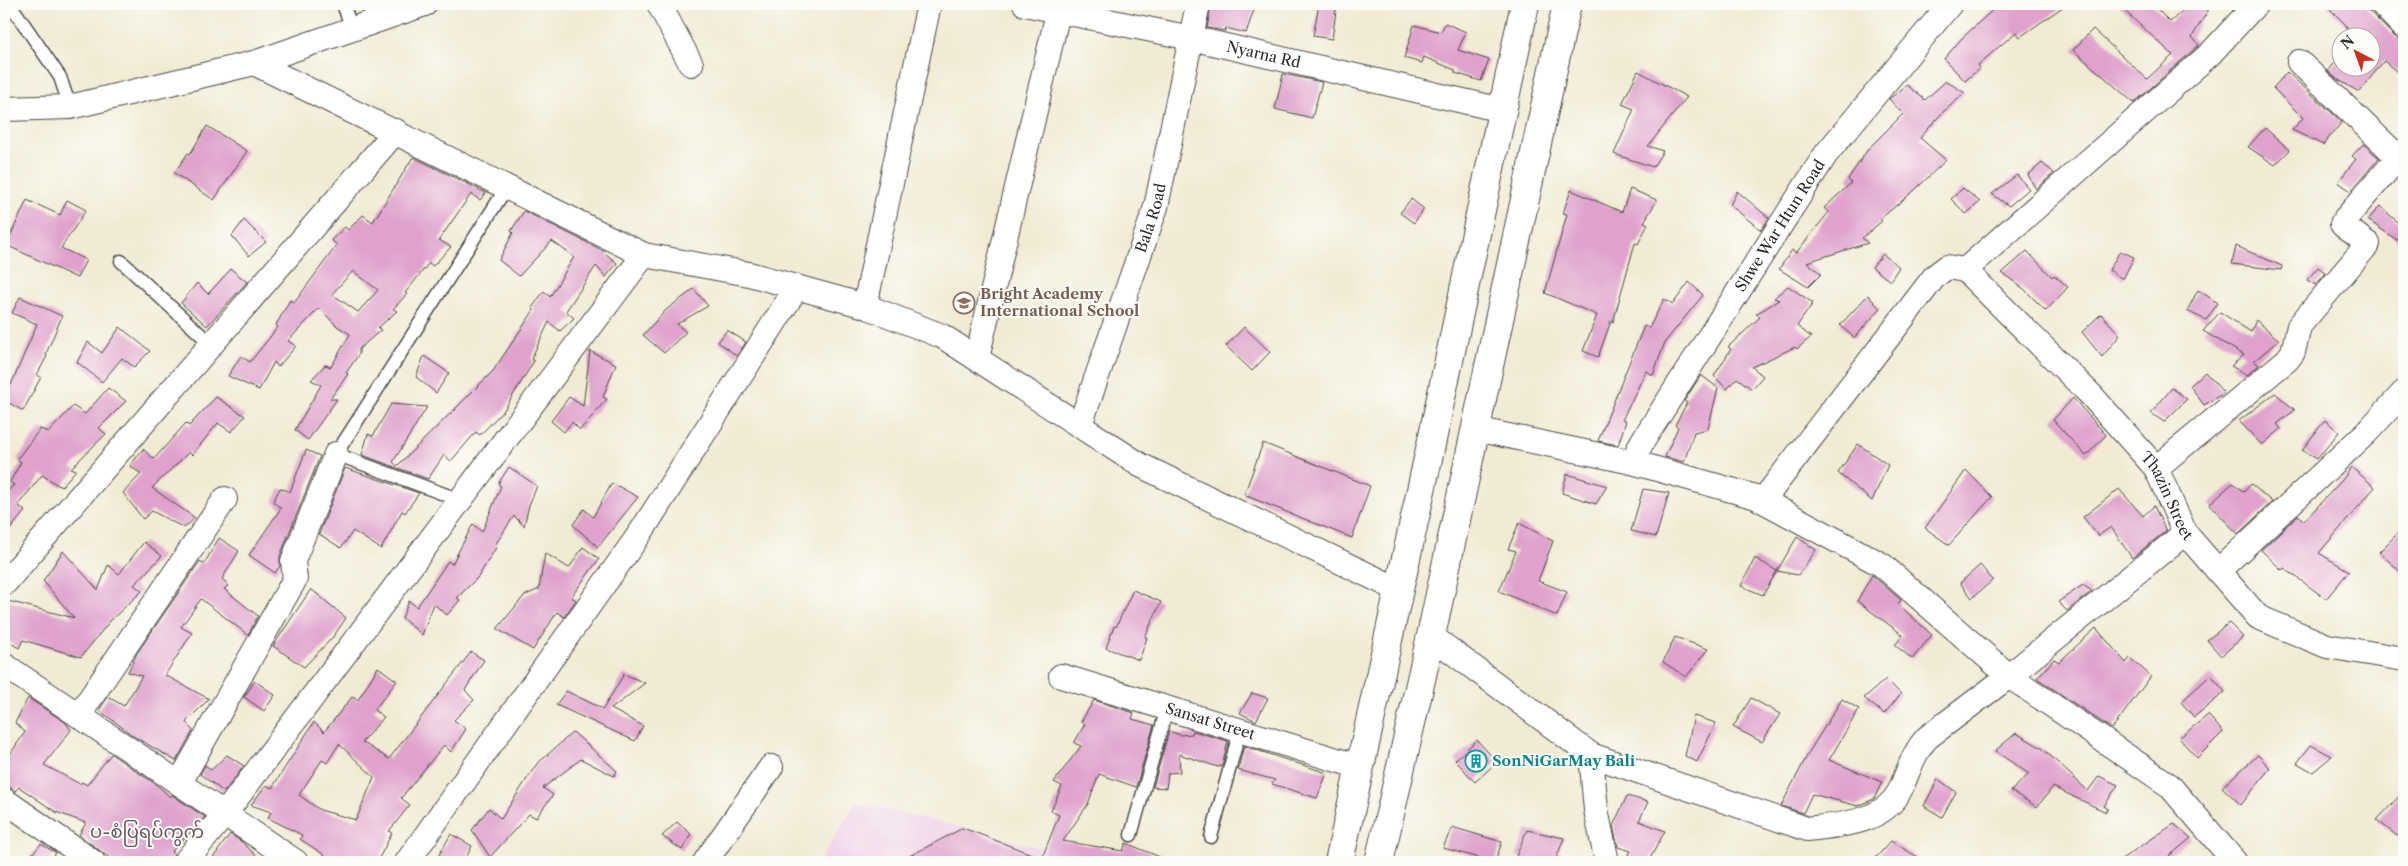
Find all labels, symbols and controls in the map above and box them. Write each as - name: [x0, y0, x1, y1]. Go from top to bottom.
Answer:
- north arrow: [2330, 28, 2380, 78]
- text: N: [2337, 31, 2358, 53]
- street label: Nyarna Rd: [1225, 37, 1303, 72]
- street label: Shwe War Htun Road: [1731, 156, 1829, 295]
- street label: Bala Road: [1131, 181, 1170, 255]
- place label: Bright Academy International School: [980, 284, 1139, 320]
- school or university icon: Bright Academy International School: [952, 291, 976, 315]
- street label: Thazin Street: [2137, 447, 2198, 545]
- street label: Sansat Street: [1163, 698, 1258, 744]
- building icon: SonNiGarMay Bali: [1464, 749, 1488, 773]
- place label: SonNiGarMay Bali: [1492, 751, 1636, 770]
- district label: ပ-စံပြရပ်ကွက်: [90, 819, 204, 847]

